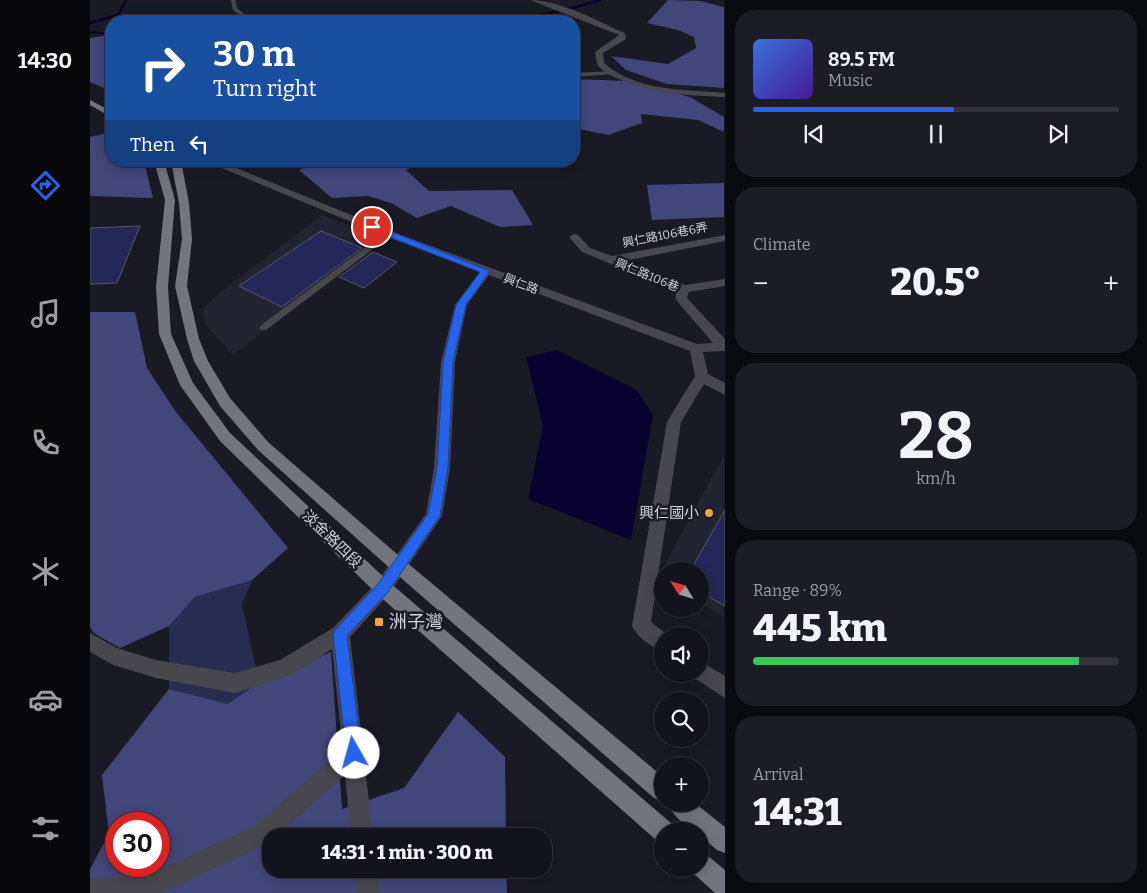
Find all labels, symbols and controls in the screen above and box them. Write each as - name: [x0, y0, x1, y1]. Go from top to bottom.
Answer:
- text: 30 m: [213, 33, 295, 75]
- icon: right: [130, 35, 195, 100]
- text: 14:30: [18, 47, 72, 74]
- text: 89.5 FM: [828, 48, 895, 71]
- text: Music: [828, 71, 873, 90]
- text: Turn right: [213, 75, 316, 102]
- icon: previous: [800, 120, 828, 148]
- icon: pause: [922, 120, 950, 148]
- icon: next: [1044, 120, 1072, 148]
- icon: left: [185, 130, 213, 158]
- text: Then: [130, 133, 175, 156]
- icon: directions: [28, 168, 63, 203]
- pin: [351, 206, 393, 248]
- icon: arrive: [358, 213, 386, 241]
- street label: 興仁路106巷6弄: [621, 220, 709, 250]
- text: Climate: [753, 235, 811, 254]
- street label: 興仁路106巷: [613, 256, 681, 294]
- text: 20.5°: [890, 259, 981, 305]
- text: −: [753, 267, 768, 300]
- text: +: [1103, 267, 1119, 300]
- street label: 興仁路: [502, 271, 540, 297]
- icon: music: [28, 296, 63, 331]
- text: 28: [898, 397, 974, 475]
- icon: phone: [28, 425, 63, 460]
- text: km/h: [916, 469, 956, 488]
- place label: 興仁國小: [639, 504, 699, 522]
- street label: 淡金路四段: [299, 506, 365, 572]
- marker: 興仁國小: [703, 507, 715, 519]
- icon: climate: [28, 554, 63, 589]
- north arrow: [654, 562, 709, 618]
- map controls: [654, 562, 709, 877]
- text: Range · 89%: [753, 581, 842, 600]
- text: 445 km: [753, 605, 887, 651]
- place label: 洲子灣: [389, 611, 443, 633]
- marker: 洲子灣: [373, 616, 385, 628]
- button: sound: [654, 627, 709, 682]
- icon: car: [28, 682, 63, 717]
- button: search: [654, 692, 709, 747]
- position arrow: [327, 726, 379, 778]
- button: +: [654, 757, 709, 812]
- text: Arrival: [753, 765, 804, 784]
- text: 14:31: [753, 789, 842, 835]
- icon: filters: [28, 811, 63, 846]
- speed limit sign: 30: [105, 812, 170, 877]
- button: −: [654, 822, 709, 877]
- text: 14:31 · 1 min · 300 m: [321, 841, 493, 864]

